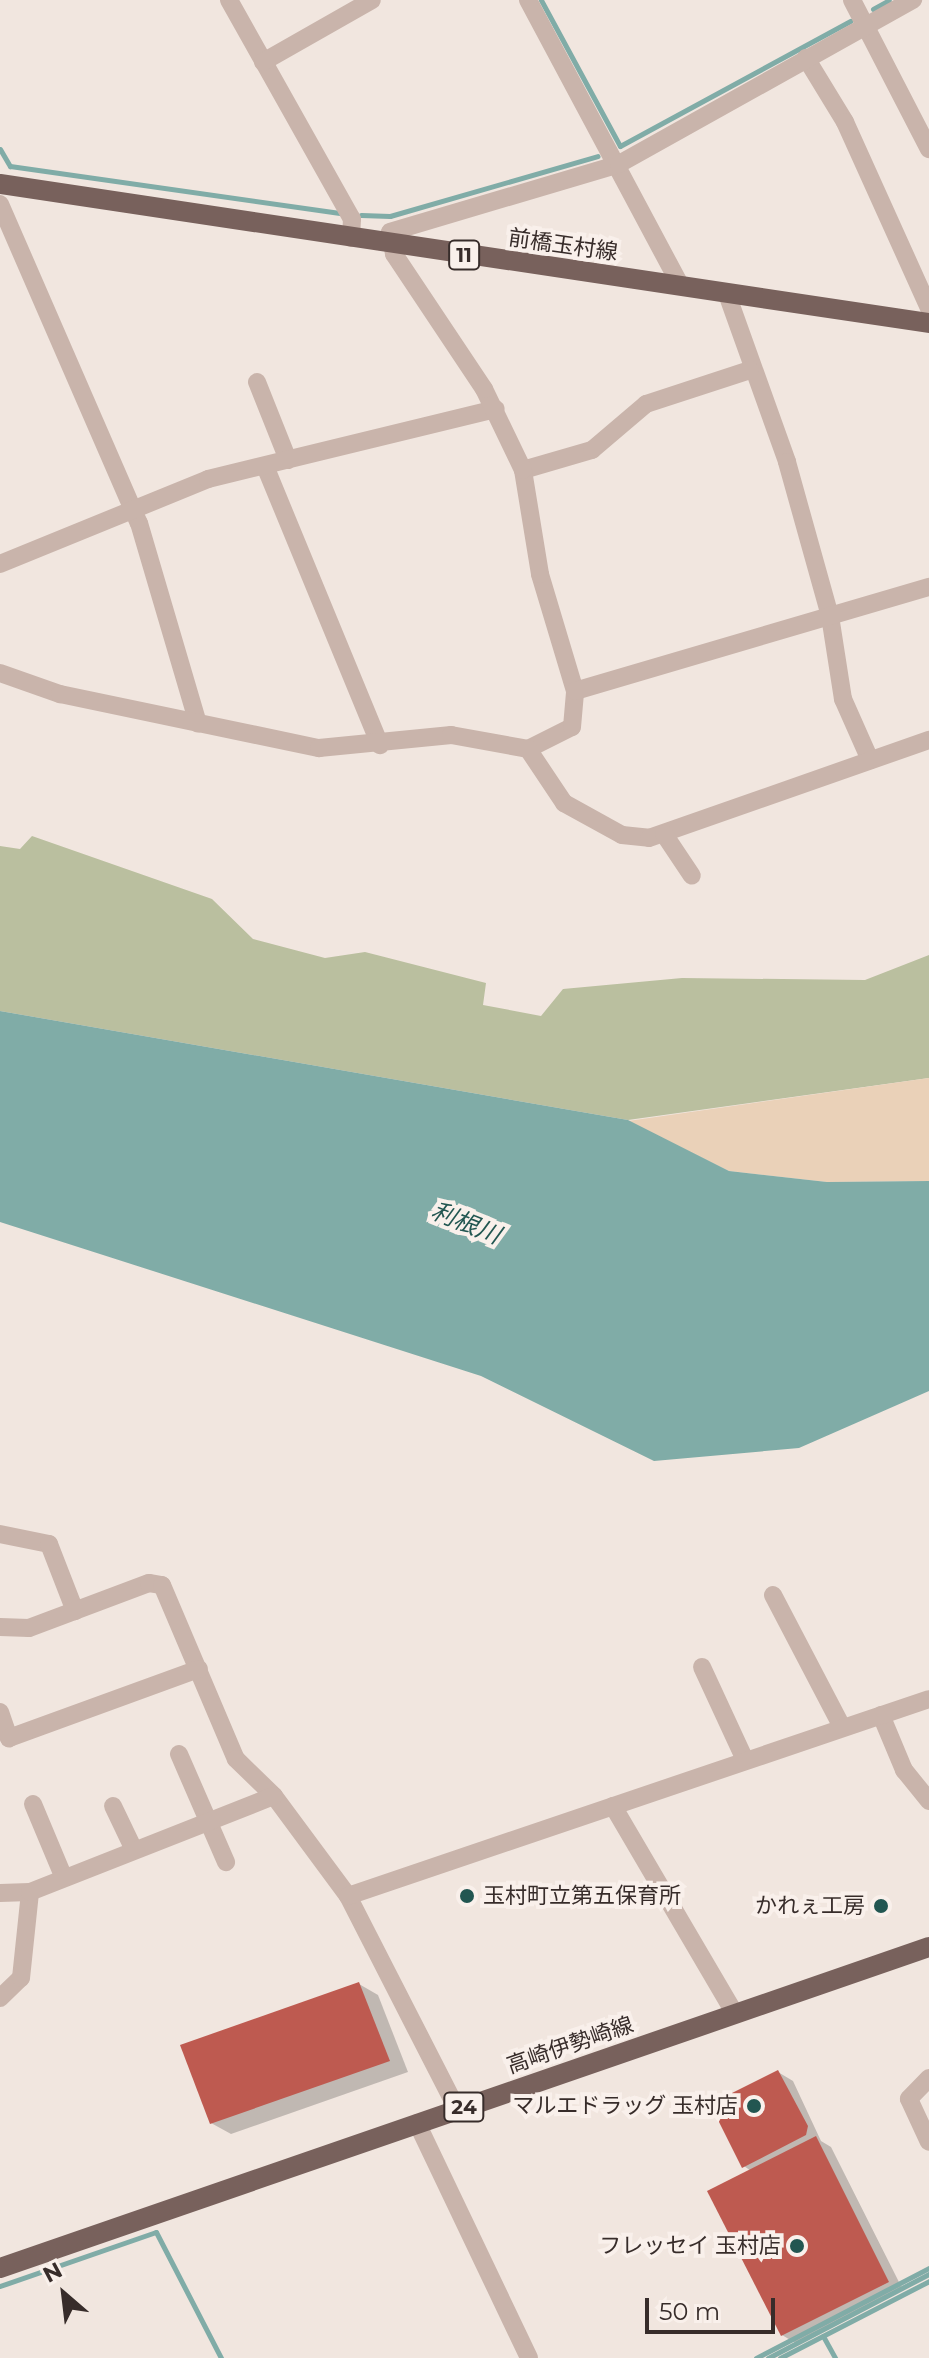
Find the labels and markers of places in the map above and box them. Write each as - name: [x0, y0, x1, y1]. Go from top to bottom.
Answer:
- place label: 玉村町立第五保育所: [483, 1883, 681, 1909]
- marker: 玉村町立第五保育所: [458, 1887, 476, 1905]
- place label: かれぇ工房: [755, 1893, 865, 1919]
- marker: かれぇ工房: [872, 1897, 890, 1915]
- place label: マルエドラッグ 玉村店: [512, 2093, 738, 2119]
- marker: マルエドラッグ 玉村店: [745, 2097, 763, 2115]
- place label: フレッセイ 玉村店: [599, 2233, 781, 2259]
- marker: フレッセイ 玉村店: [788, 2237, 806, 2255]

